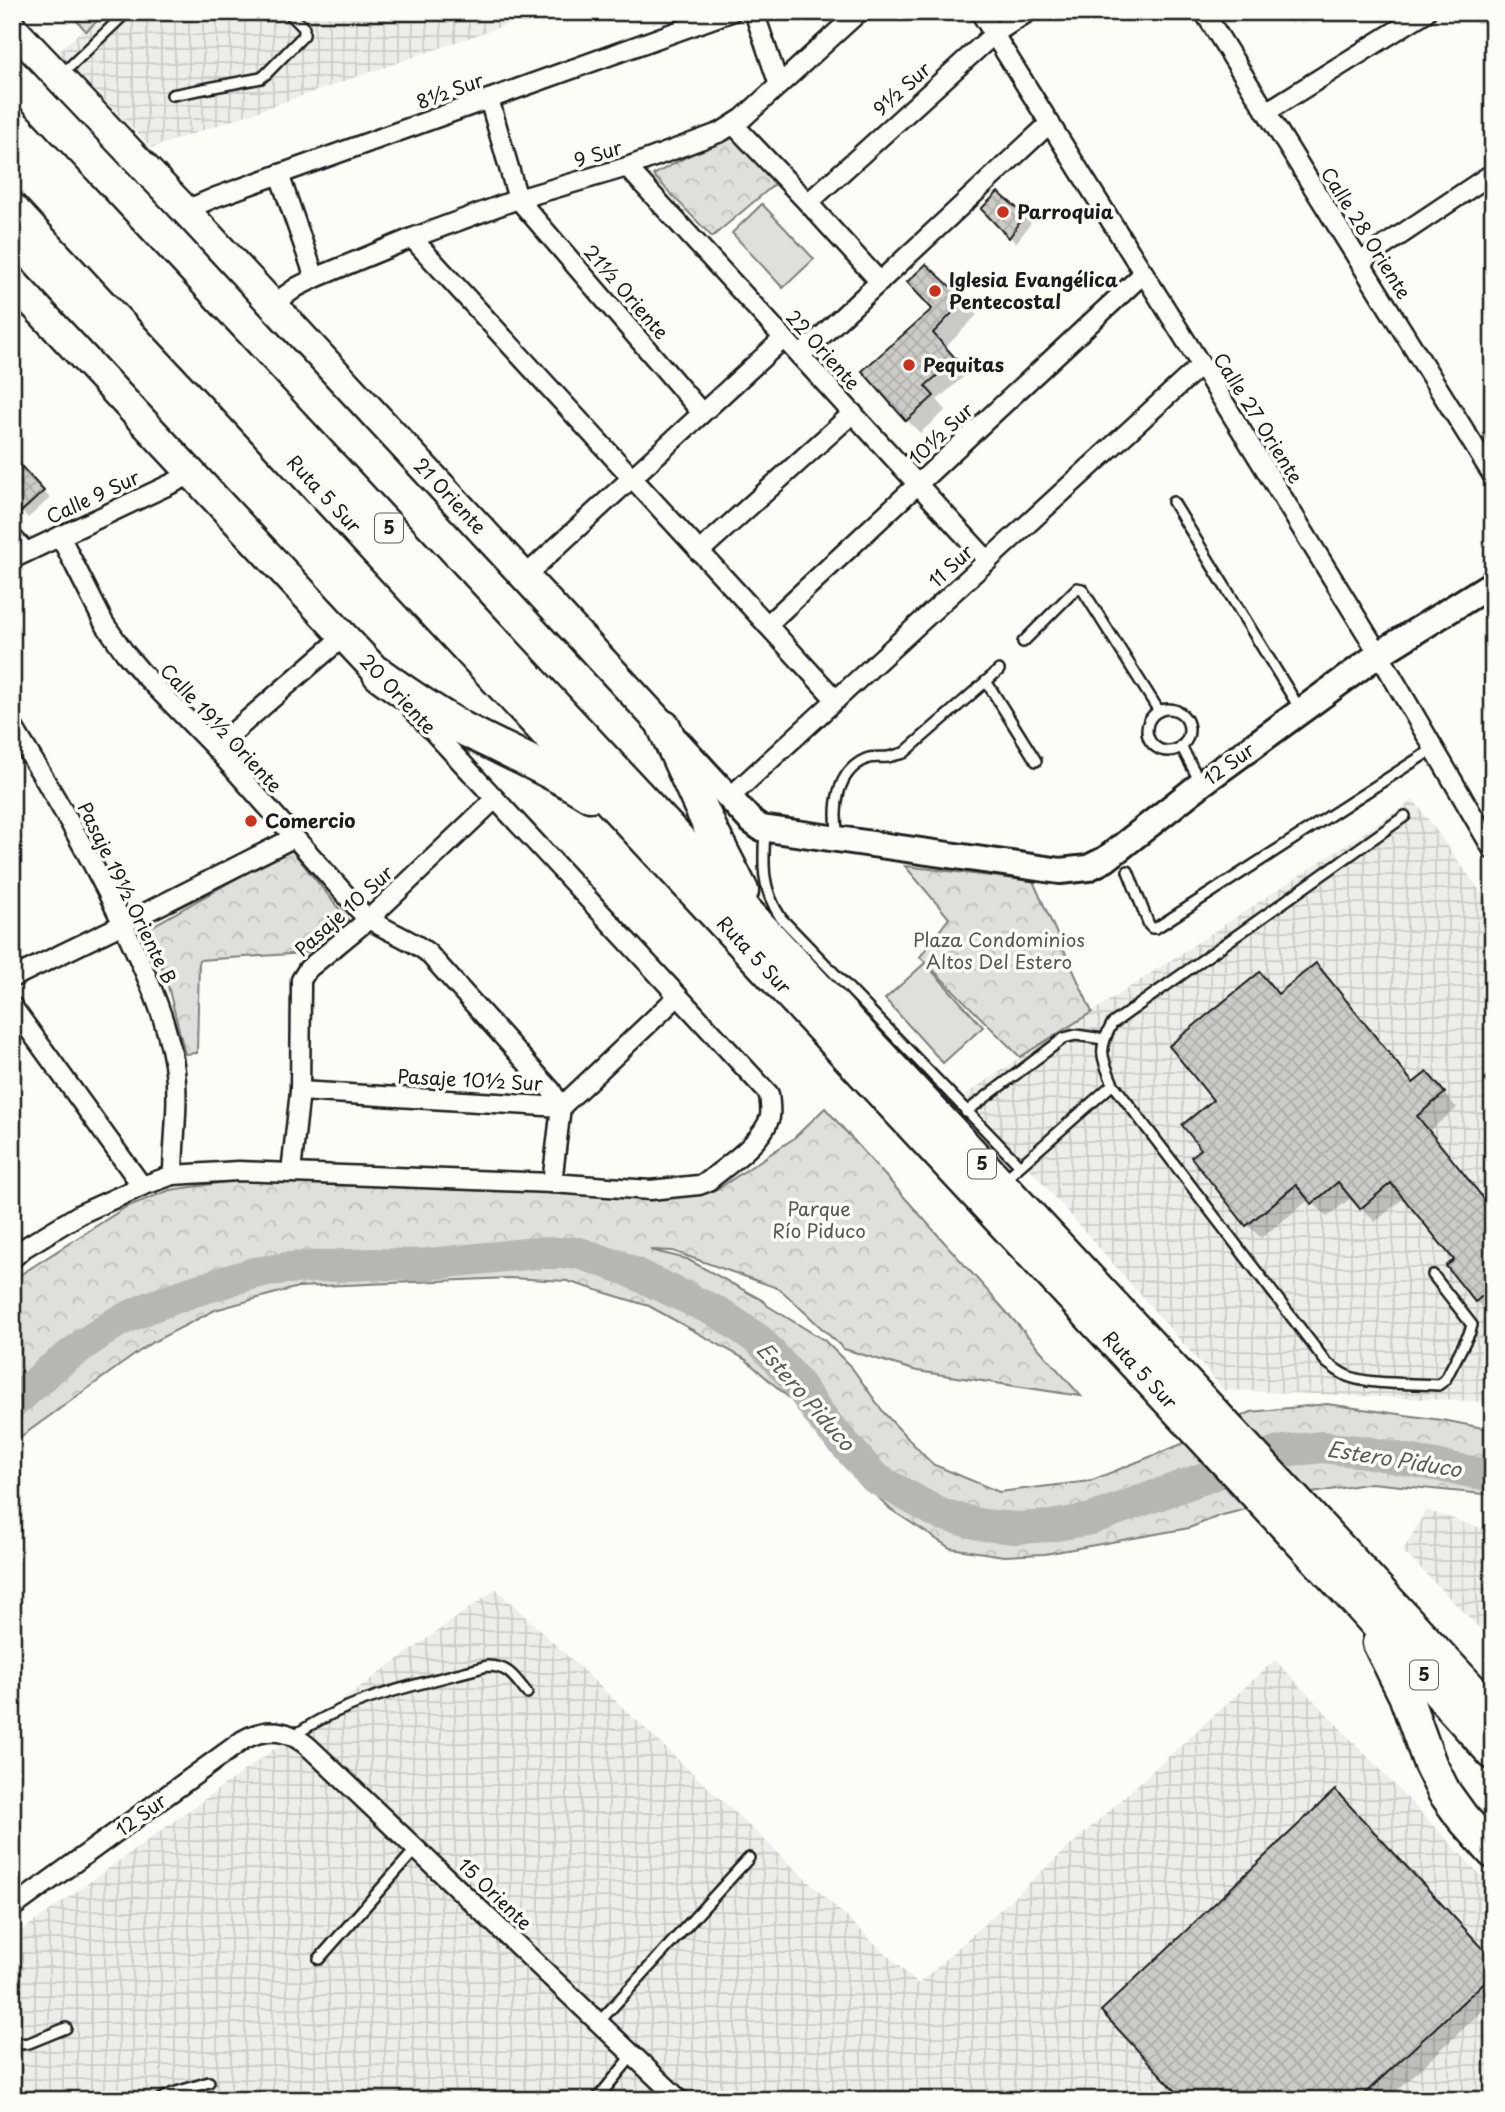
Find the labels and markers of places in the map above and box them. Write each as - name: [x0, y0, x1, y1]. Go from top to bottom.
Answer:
- place label: Parroquia: [1017, 197, 1114, 225]
- marker: Parroquia: [995, 204, 1011, 220]
- place label: Iglesia Evangélica Pentecostal: [949, 265, 1118, 315]
- marker: Iglesia Evangélica Pentecostal: [927, 283, 943, 299]
- place label: Pequitas: [923, 350, 1004, 378]
- marker: Pequitas: [901, 357, 917, 373]
- place label: Comercio: [265, 806, 356, 834]
- marker: Comercio: [243, 813, 259, 829]

